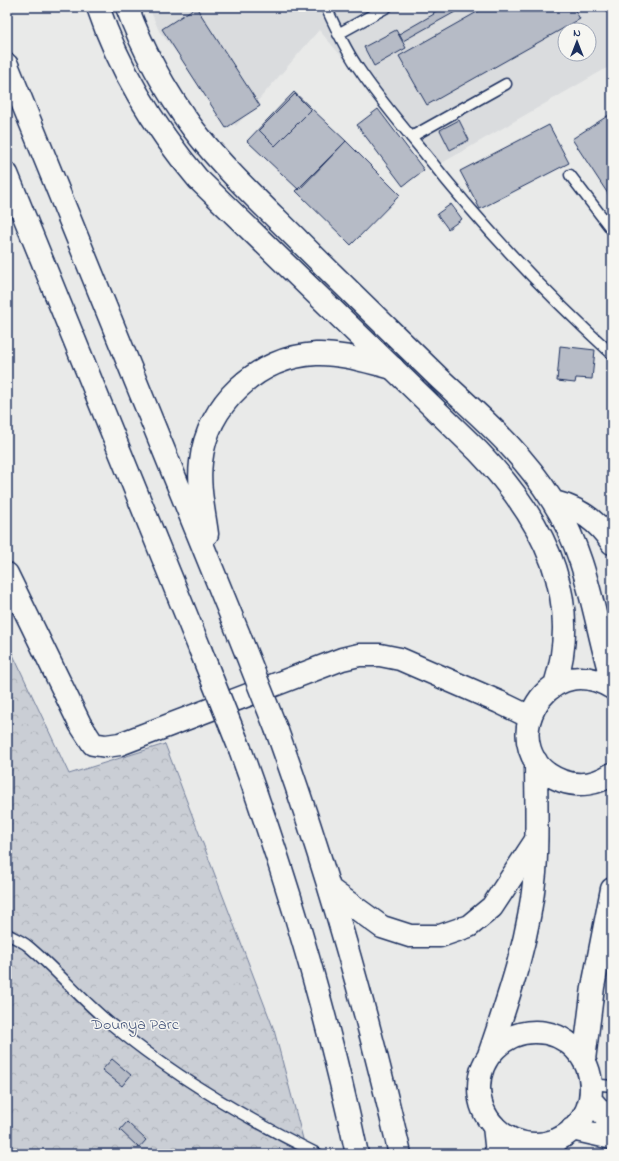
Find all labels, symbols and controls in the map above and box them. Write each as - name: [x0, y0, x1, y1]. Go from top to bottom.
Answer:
- north arrow: [557, 22, 597, 62]
- text: N: [573, 25, 581, 41]
- park label: Dounya Parc: [90, 1013, 180, 1037]

